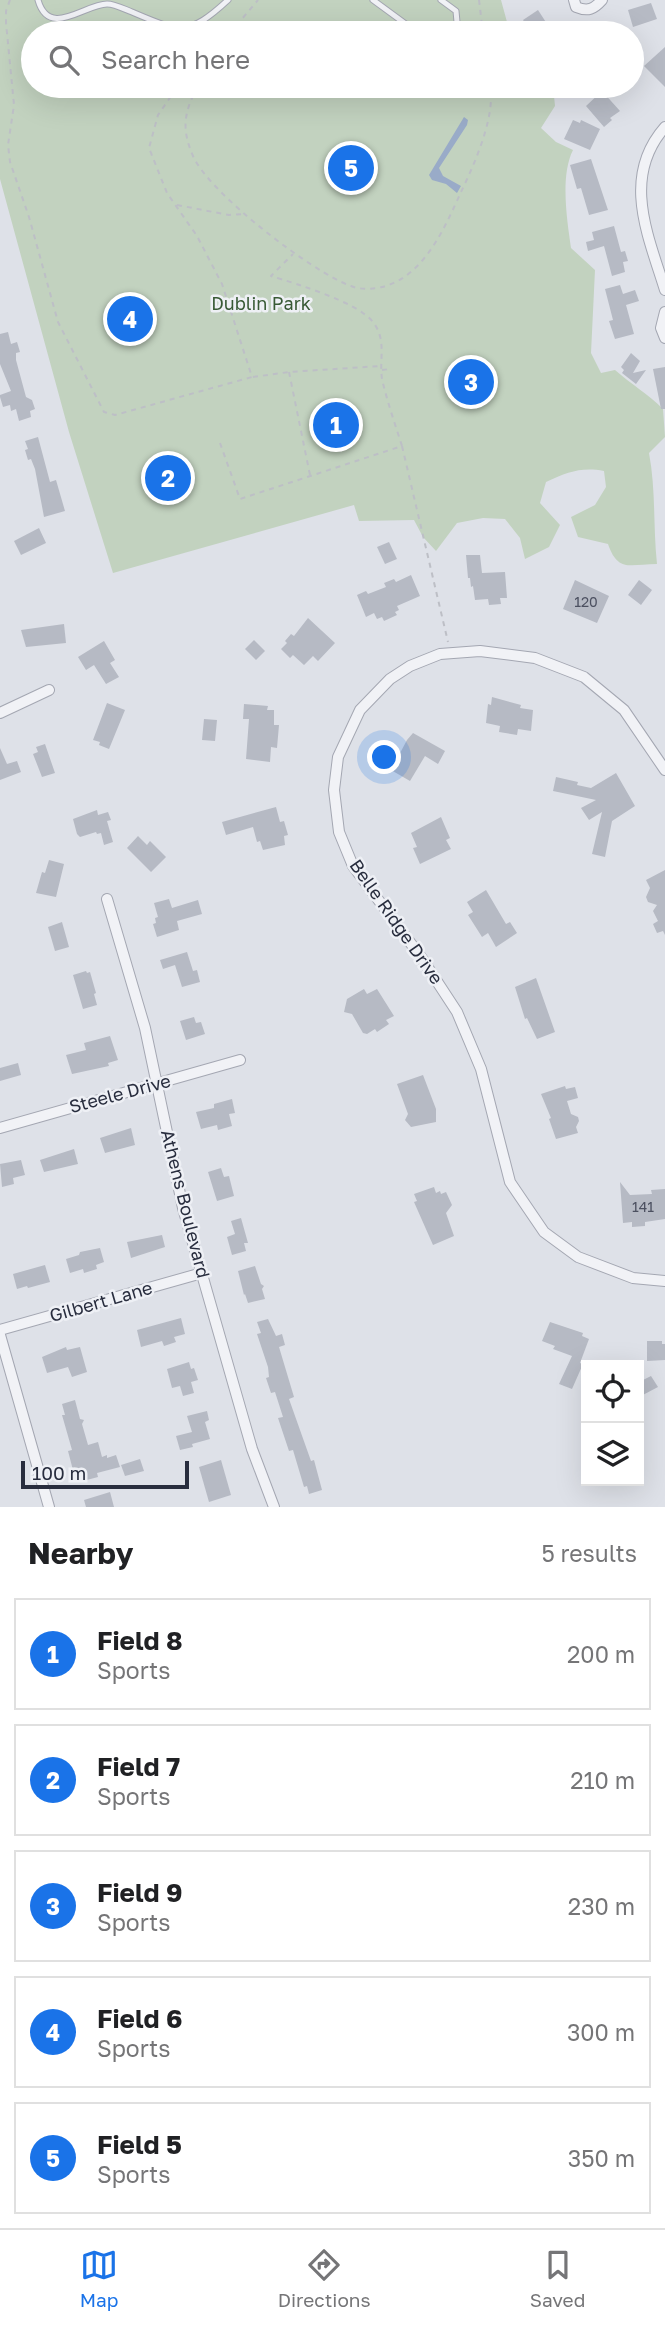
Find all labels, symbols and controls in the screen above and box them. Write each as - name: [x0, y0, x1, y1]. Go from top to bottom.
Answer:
- search box: [21, 21, 644, 98]
- icon: search: [45, 41, 83, 79]
- text: Search here: [101, 44, 250, 75]
- pin: 5: [328, 142, 374, 194]
- park label: Dublin Park: [211, 292, 311, 314]
- pin: 4: [107, 293, 153, 345]
- pin: 3: [448, 356, 494, 408]
- pin: 1: [313, 399, 359, 451]
- pin: 2: [145, 452, 191, 504]
- house number: 120: [574, 593, 598, 610]
- your location: [367, 740, 401, 774]
- street label: Belle Ridge Drive: [345, 855, 448, 988]
- street label: Steele Drive: [66, 1069, 173, 1117]
- street label: Athens Boulevard: [157, 1127, 215, 1280]
- house number: 141: [632, 1198, 654, 1215]
- street label: Gilbert Lane: [47, 1276, 155, 1326]
- map controls: [581, 1360, 644, 1486]
- button: locate: [581, 1360, 644, 1423]
- button: layers: [581, 1423, 644, 1486]
- scale bar: [21, 1458, 189, 1490]
- text: 100 m: [32, 1461, 86, 1484]
- text: Nearby: [28, 1535, 133, 1571]
- text: 5 results: [541, 1539, 637, 1567]
- text: Field 8: [97, 1625, 183, 1656]
- text: 1: [47, 1640, 59, 1668]
- text: 200 m: [567, 1640, 635, 1668]
- text: Sports: [97, 1656, 171, 1684]
- text: Field 7: [97, 1751, 180, 1782]
- text: 2: [46, 1766, 60, 1794]
- text: 210 m: [570, 1766, 635, 1794]
- text: Sports: [97, 1782, 171, 1810]
- text: Field 9: [97, 1877, 183, 1908]
- text: 3: [46, 1892, 60, 1920]
- text: 230 m: [568, 1892, 635, 1920]
- text: Sports: [97, 1908, 171, 1936]
- text: Field 6: [97, 2003, 183, 2034]
- text: 4: [46, 2018, 60, 2046]
- text: 300 m: [567, 2018, 635, 2046]
- text: Sports: [97, 2034, 171, 2062]
- text: Field 5: [97, 2129, 182, 2160]
- text: 5: [46, 2144, 60, 2172]
- text: 350 m: [568, 2144, 635, 2172]
- text: Sports: [97, 2160, 171, 2188]
- tab: Map: [80, 2246, 118, 2311]
- tab: Directions: [278, 2246, 371, 2311]
- tab: Saved: [530, 2246, 585, 2311]

